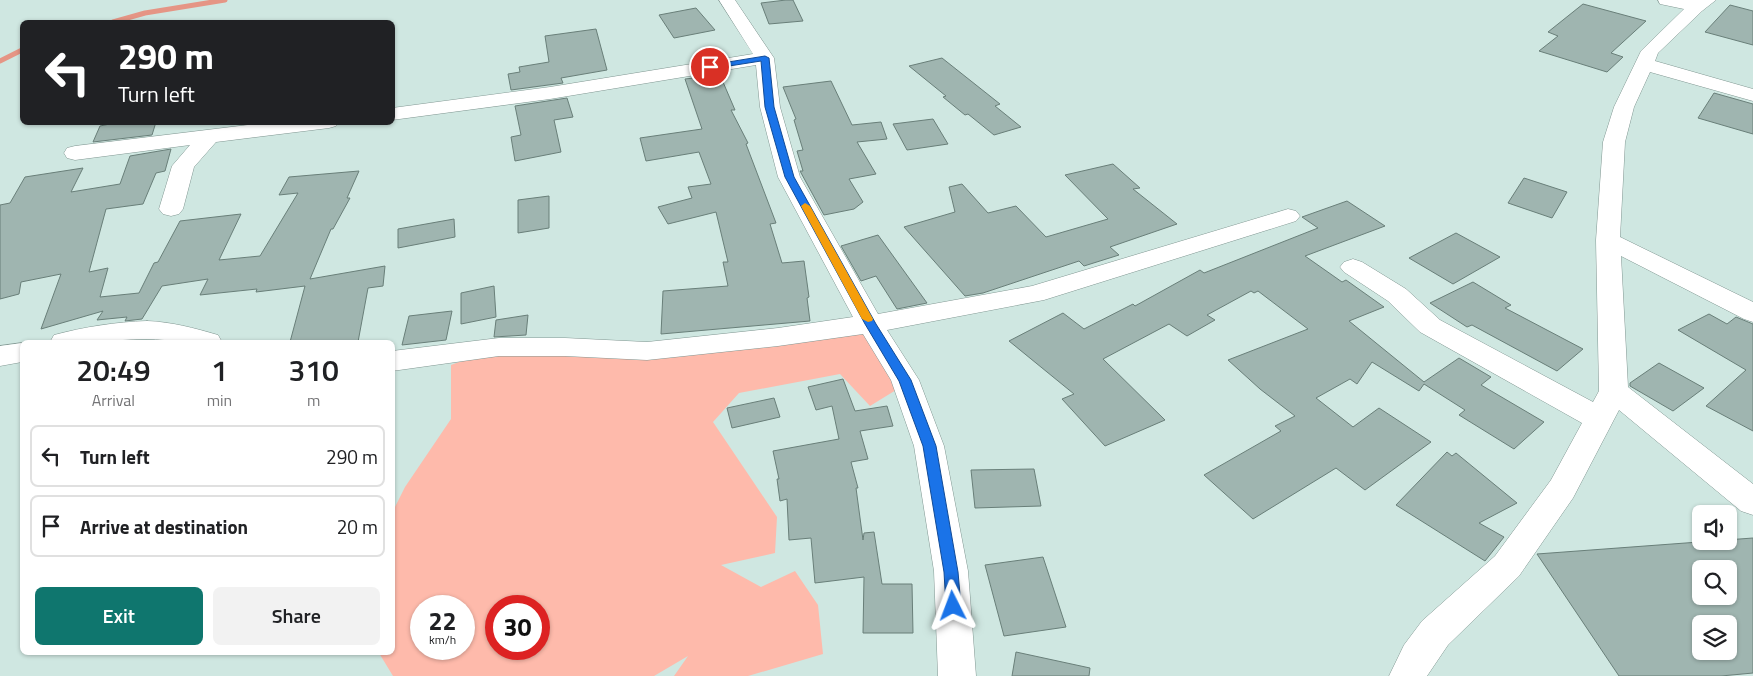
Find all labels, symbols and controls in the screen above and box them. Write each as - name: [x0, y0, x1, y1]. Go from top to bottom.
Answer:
- text: 290 m: [118, 29, 214, 83]
- icon: left: [35, 40, 100, 105]
- pin: [689, 46, 731, 88]
- icon: arrive: [696, 53, 724, 81]
- text: Turn left: [118, 77, 195, 111]
- text: 20:49: [76, 347, 151, 393]
- text: 1: [211, 347, 228, 393]
- text: 310: [288, 347, 339, 393]
- text: Arrival: [92, 388, 135, 412]
- text: min: [207, 388, 232, 412]
- text: m: [307, 388, 320, 412]
- icon: left: [37, 442, 65, 470]
- text: Turn left: [80, 442, 150, 471]
- text: 290 m: [326, 442, 378, 471]
- map controls: [1692, 505, 1737, 660]
- button: sound: [1692, 505, 1737, 550]
- icon: arrive: [37, 512, 65, 540]
- text: Arrive at destination: [80, 512, 248, 541]
- text: 20 m: [337, 512, 378, 541]
- button: search: [1692, 560, 1737, 605]
- position arrow: [926, 579, 978, 631]
- button: Exit: [35, 587, 203, 645]
- button: Share: [213, 587, 380, 645]
- speed limit sign: 30: [485, 595, 550, 660]
- text: 22: [428, 602, 457, 640]
- button: layers: [1692, 615, 1737, 660]
- text: km/h: [429, 630, 456, 649]

